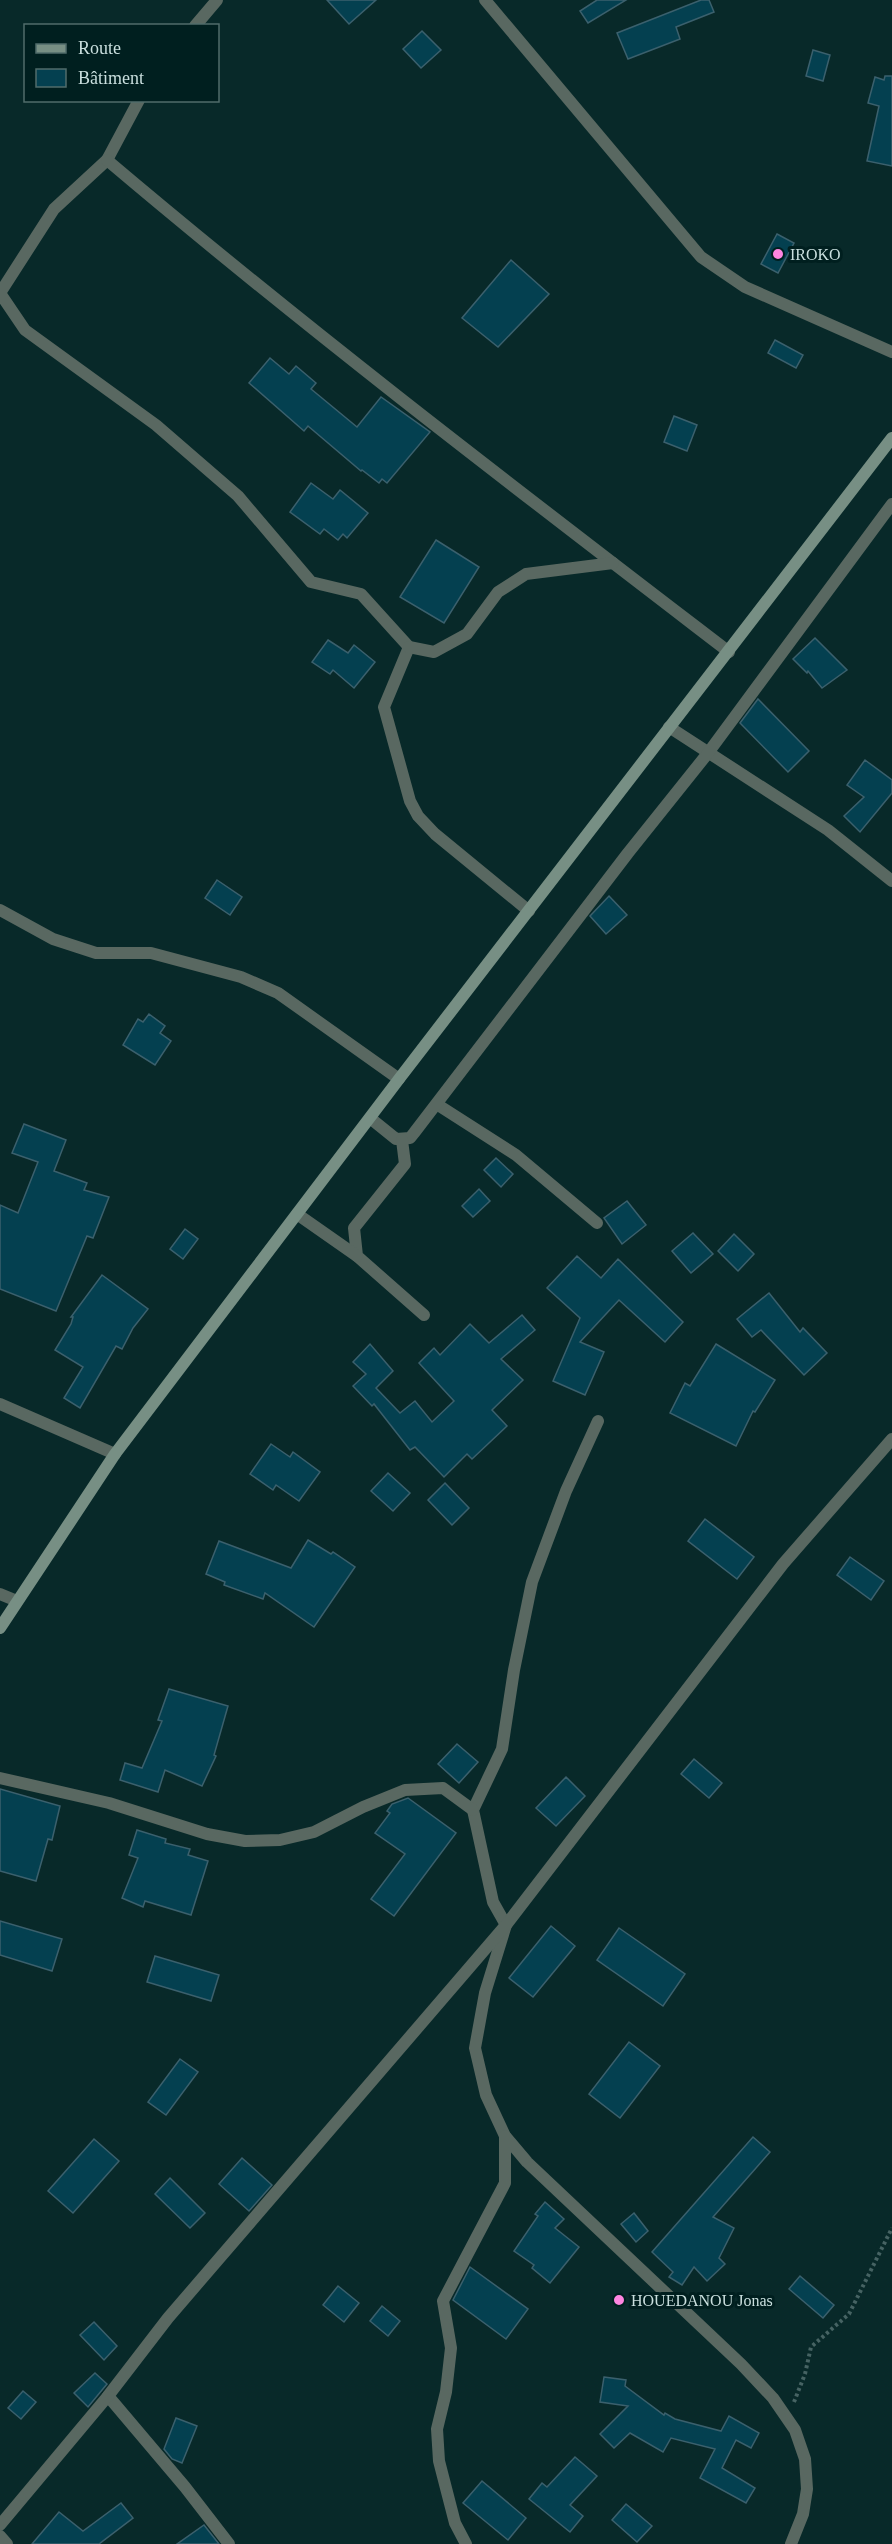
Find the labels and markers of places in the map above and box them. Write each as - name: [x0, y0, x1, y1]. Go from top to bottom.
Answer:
- place label: IROKO: [790, 246, 841, 263]
- marker: IROKO: [771, 247, 785, 261]
- place label: HOUEDANOU Jonas: [631, 2292, 773, 2309]
- marker: HOUEDANOU Jonas: [612, 2293, 626, 2307]

